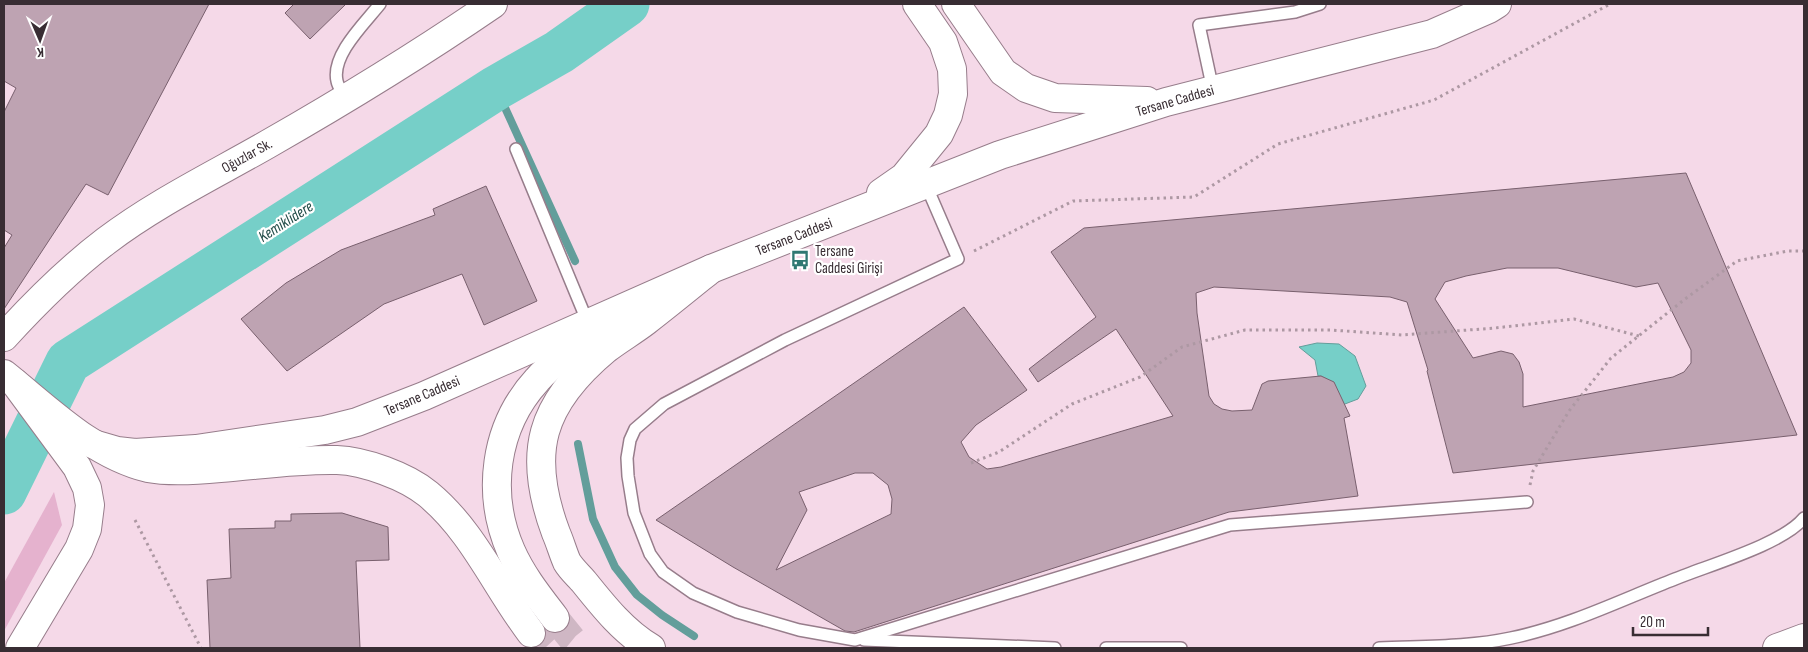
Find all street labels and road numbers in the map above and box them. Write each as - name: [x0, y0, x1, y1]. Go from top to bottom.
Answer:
- street label: Tersane Caddesi: [1134, 81, 1217, 121]
- street label: Oğuzlar Sk.: [218, 134, 276, 178]
- street label: Tersane Caddesi: [753, 214, 835, 260]
- street label: Tersane Caddesi: [381, 371, 463, 421]

